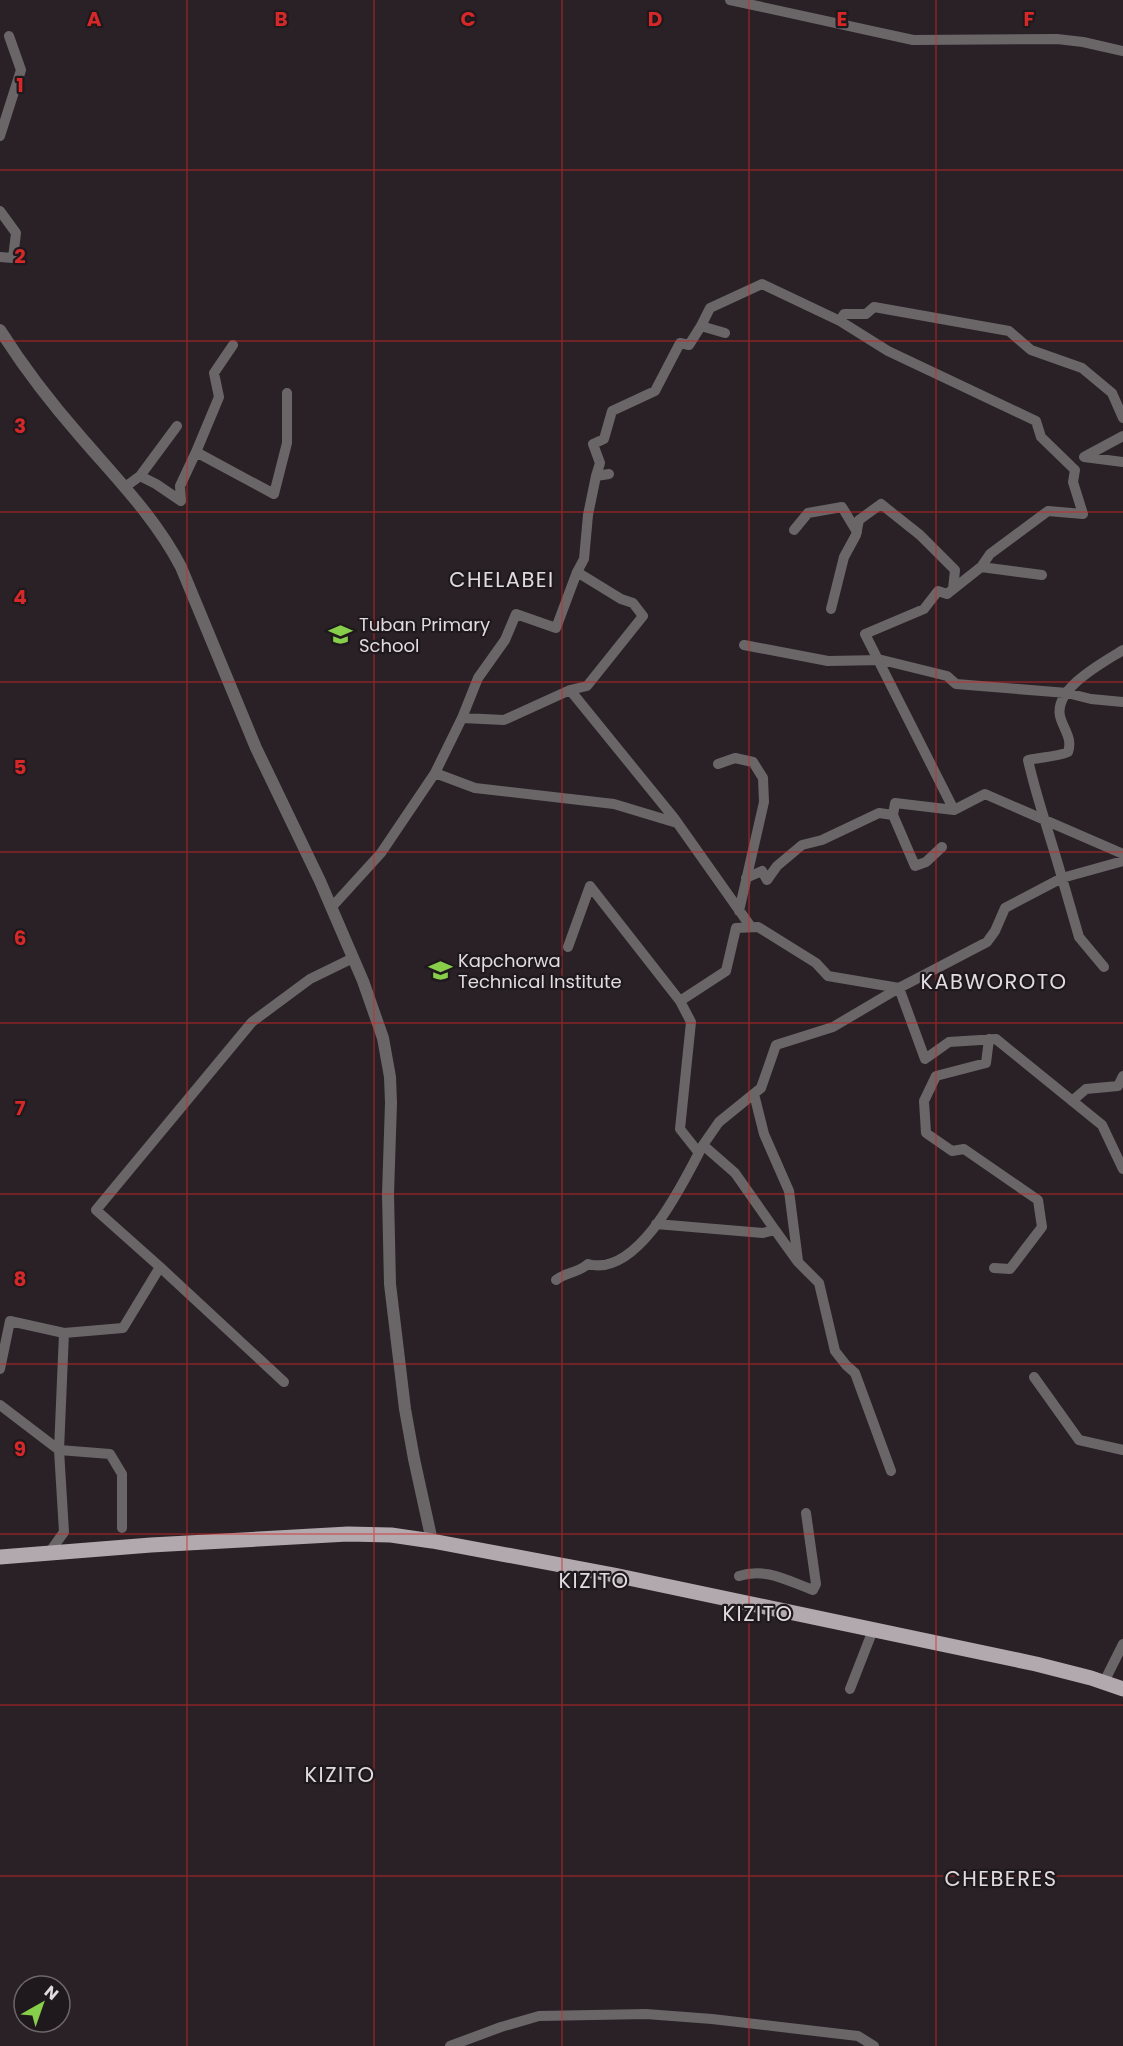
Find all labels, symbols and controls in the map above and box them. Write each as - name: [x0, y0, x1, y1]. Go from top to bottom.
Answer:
- text: A: [87, 5, 102, 33]
- text: B: [274, 5, 288, 33]
- text: C: [460, 5, 476, 33]
- text: D: [648, 5, 662, 33]
- text: E: [837, 5, 847, 33]
- text: F: [1024, 5, 1035, 33]
- text: 1: [16, 71, 24, 99]
- text: 2: [14, 242, 26, 270]
- text: 3: [14, 412, 26, 440]
- district label: CHELABEI: [449, 565, 555, 594]
- text: 4: [13, 583, 27, 611]
- place label: Tuban Primary School: [359, 612, 490, 658]
- school or university icon: Tuban Primary School: [328, 622, 354, 648]
- text: 5: [14, 753, 27, 781]
- text: 6: [14, 924, 26, 952]
- place label: Kapchorwa Technical Institute: [458, 948, 622, 994]
- school or university icon: Kapchorwa Technical Institute: [427, 958, 453, 984]
- district label: KABWOROTO: [920, 967, 1068, 996]
- text: 7: [15, 1094, 26, 1122]
- text: 8: [14, 1265, 26, 1293]
- text: 9: [14, 1435, 26, 1463]
- district label: KIZITO: [558, 1566, 630, 1595]
- district label: KIZITO: [722, 1599, 794, 1628]
- district label: KIZITO: [304, 1760, 376, 1789]
- district label: CHEBERES: [944, 1864, 1058, 1893]
- north arrow: [12, 1974, 72, 2034]
- text: N: [39, 1980, 63, 2006]

